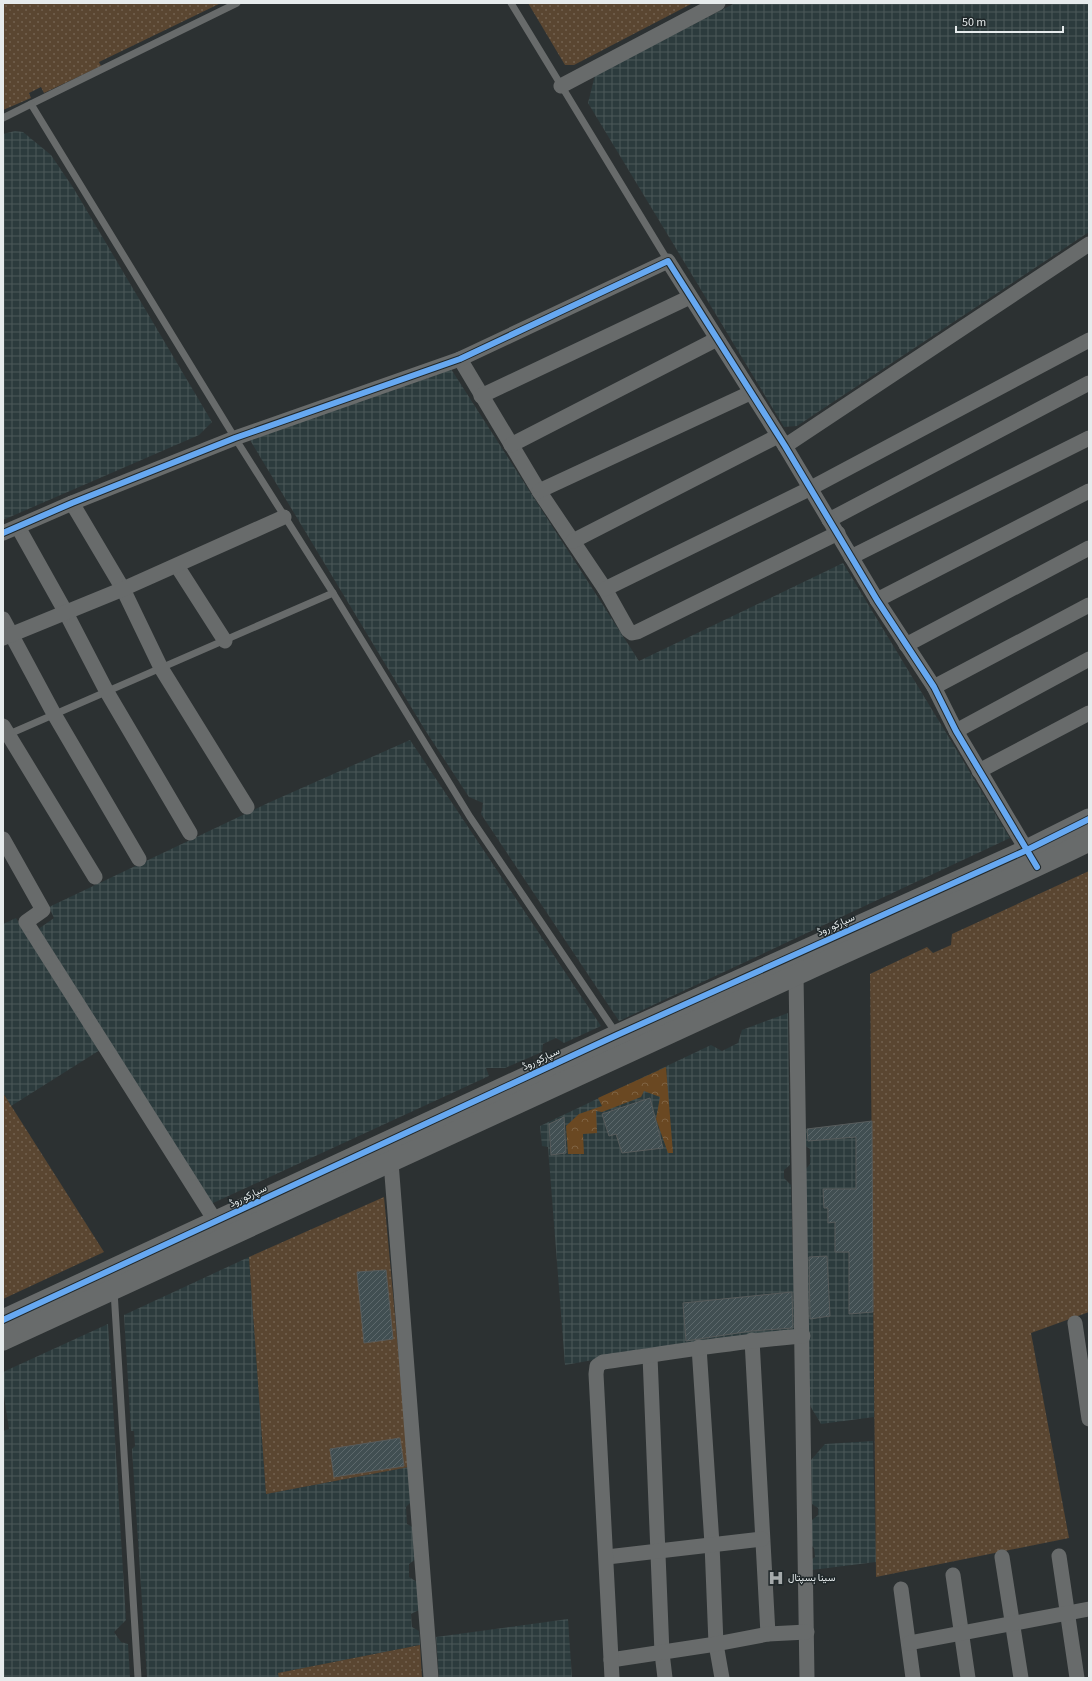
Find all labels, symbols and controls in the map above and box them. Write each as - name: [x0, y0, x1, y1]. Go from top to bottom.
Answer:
- scale bar: [956, 8, 1063, 34]
- text: 50 m: [962, 14, 986, 31]
- street label: سپارکو روڈ: [815, 910, 857, 940]
- street label: سپارکو روڈ: [520, 1044, 562, 1074]
- street label: سپارکو روڈ: [227, 1181, 269, 1211]
- hospital icon: سینا ہسپتال: [767, 1569, 785, 1587]
- place label: سینا ہسپتال: [788, 1571, 835, 1585]

